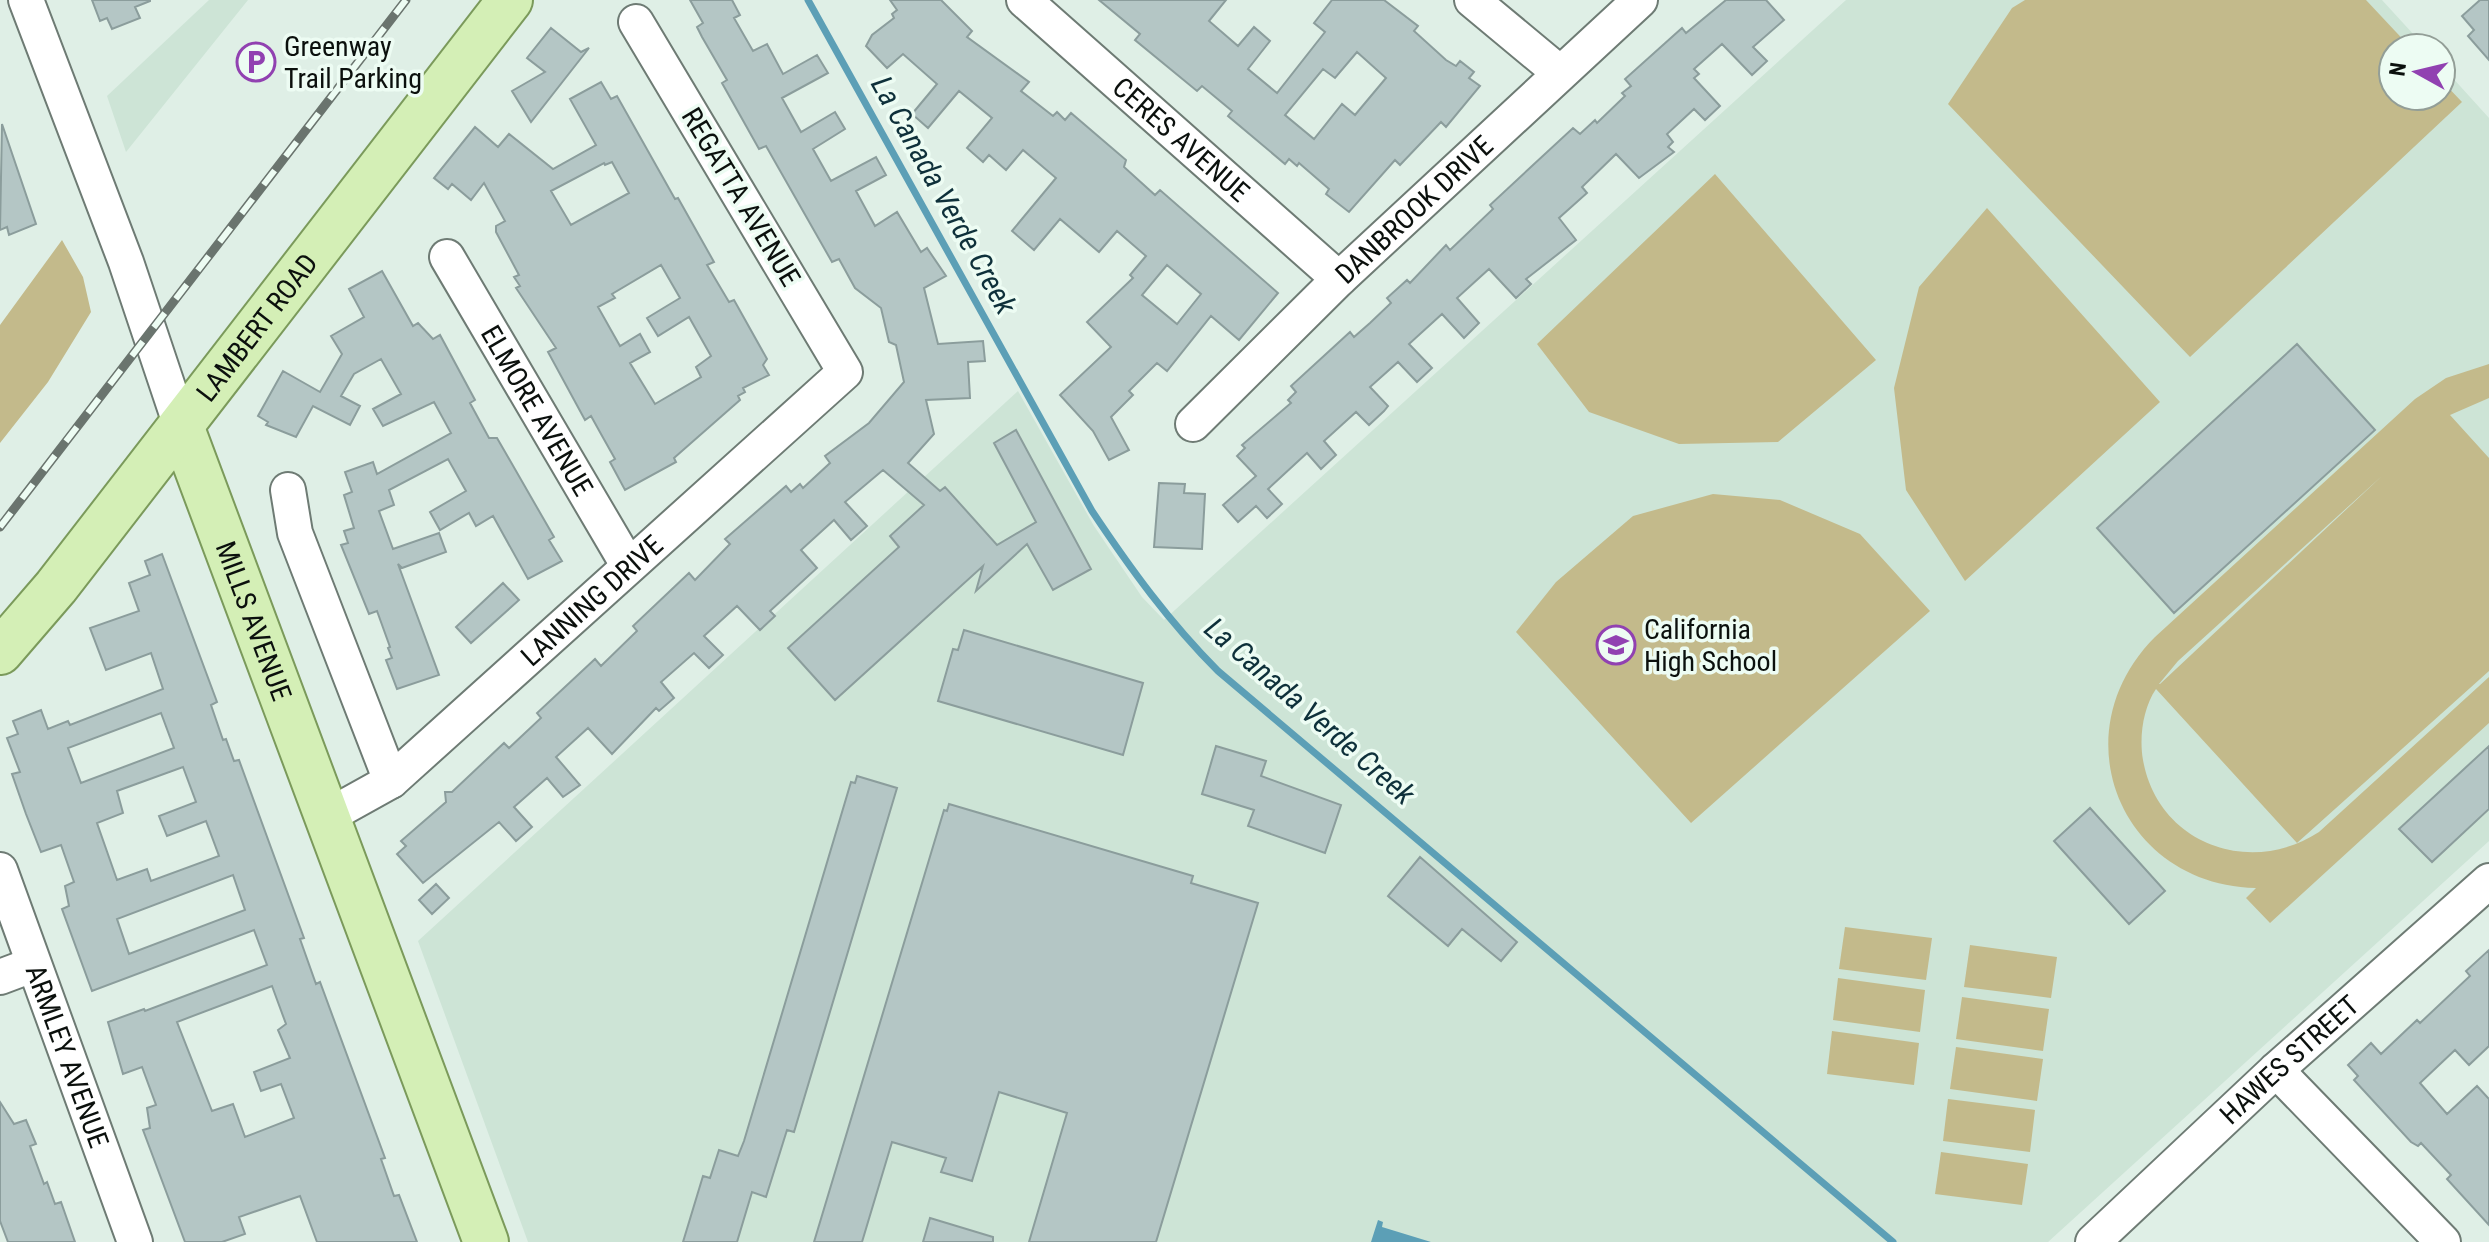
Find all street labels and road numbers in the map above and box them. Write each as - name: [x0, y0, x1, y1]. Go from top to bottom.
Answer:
- street label: CERES AVENUE: [1106, 70, 1256, 208]
- street label: REGATTA AVENUE: [675, 102, 807, 292]
- street label: DANBROOK DRIVE: [1329, 129, 1499, 290]
- street label: LAMBERT ROAD: [189, 247, 324, 408]
- street label: ELMORE AVENUE: [474, 319, 600, 502]
- street label: LANNING DRIVE: [514, 528, 669, 673]
- street label: MILLS AVENUE: [209, 537, 299, 705]
- street label: ARMLEY AVENUE: [19, 960, 116, 1152]
- street label: HAWES STREET: [2213, 988, 2365, 1131]

